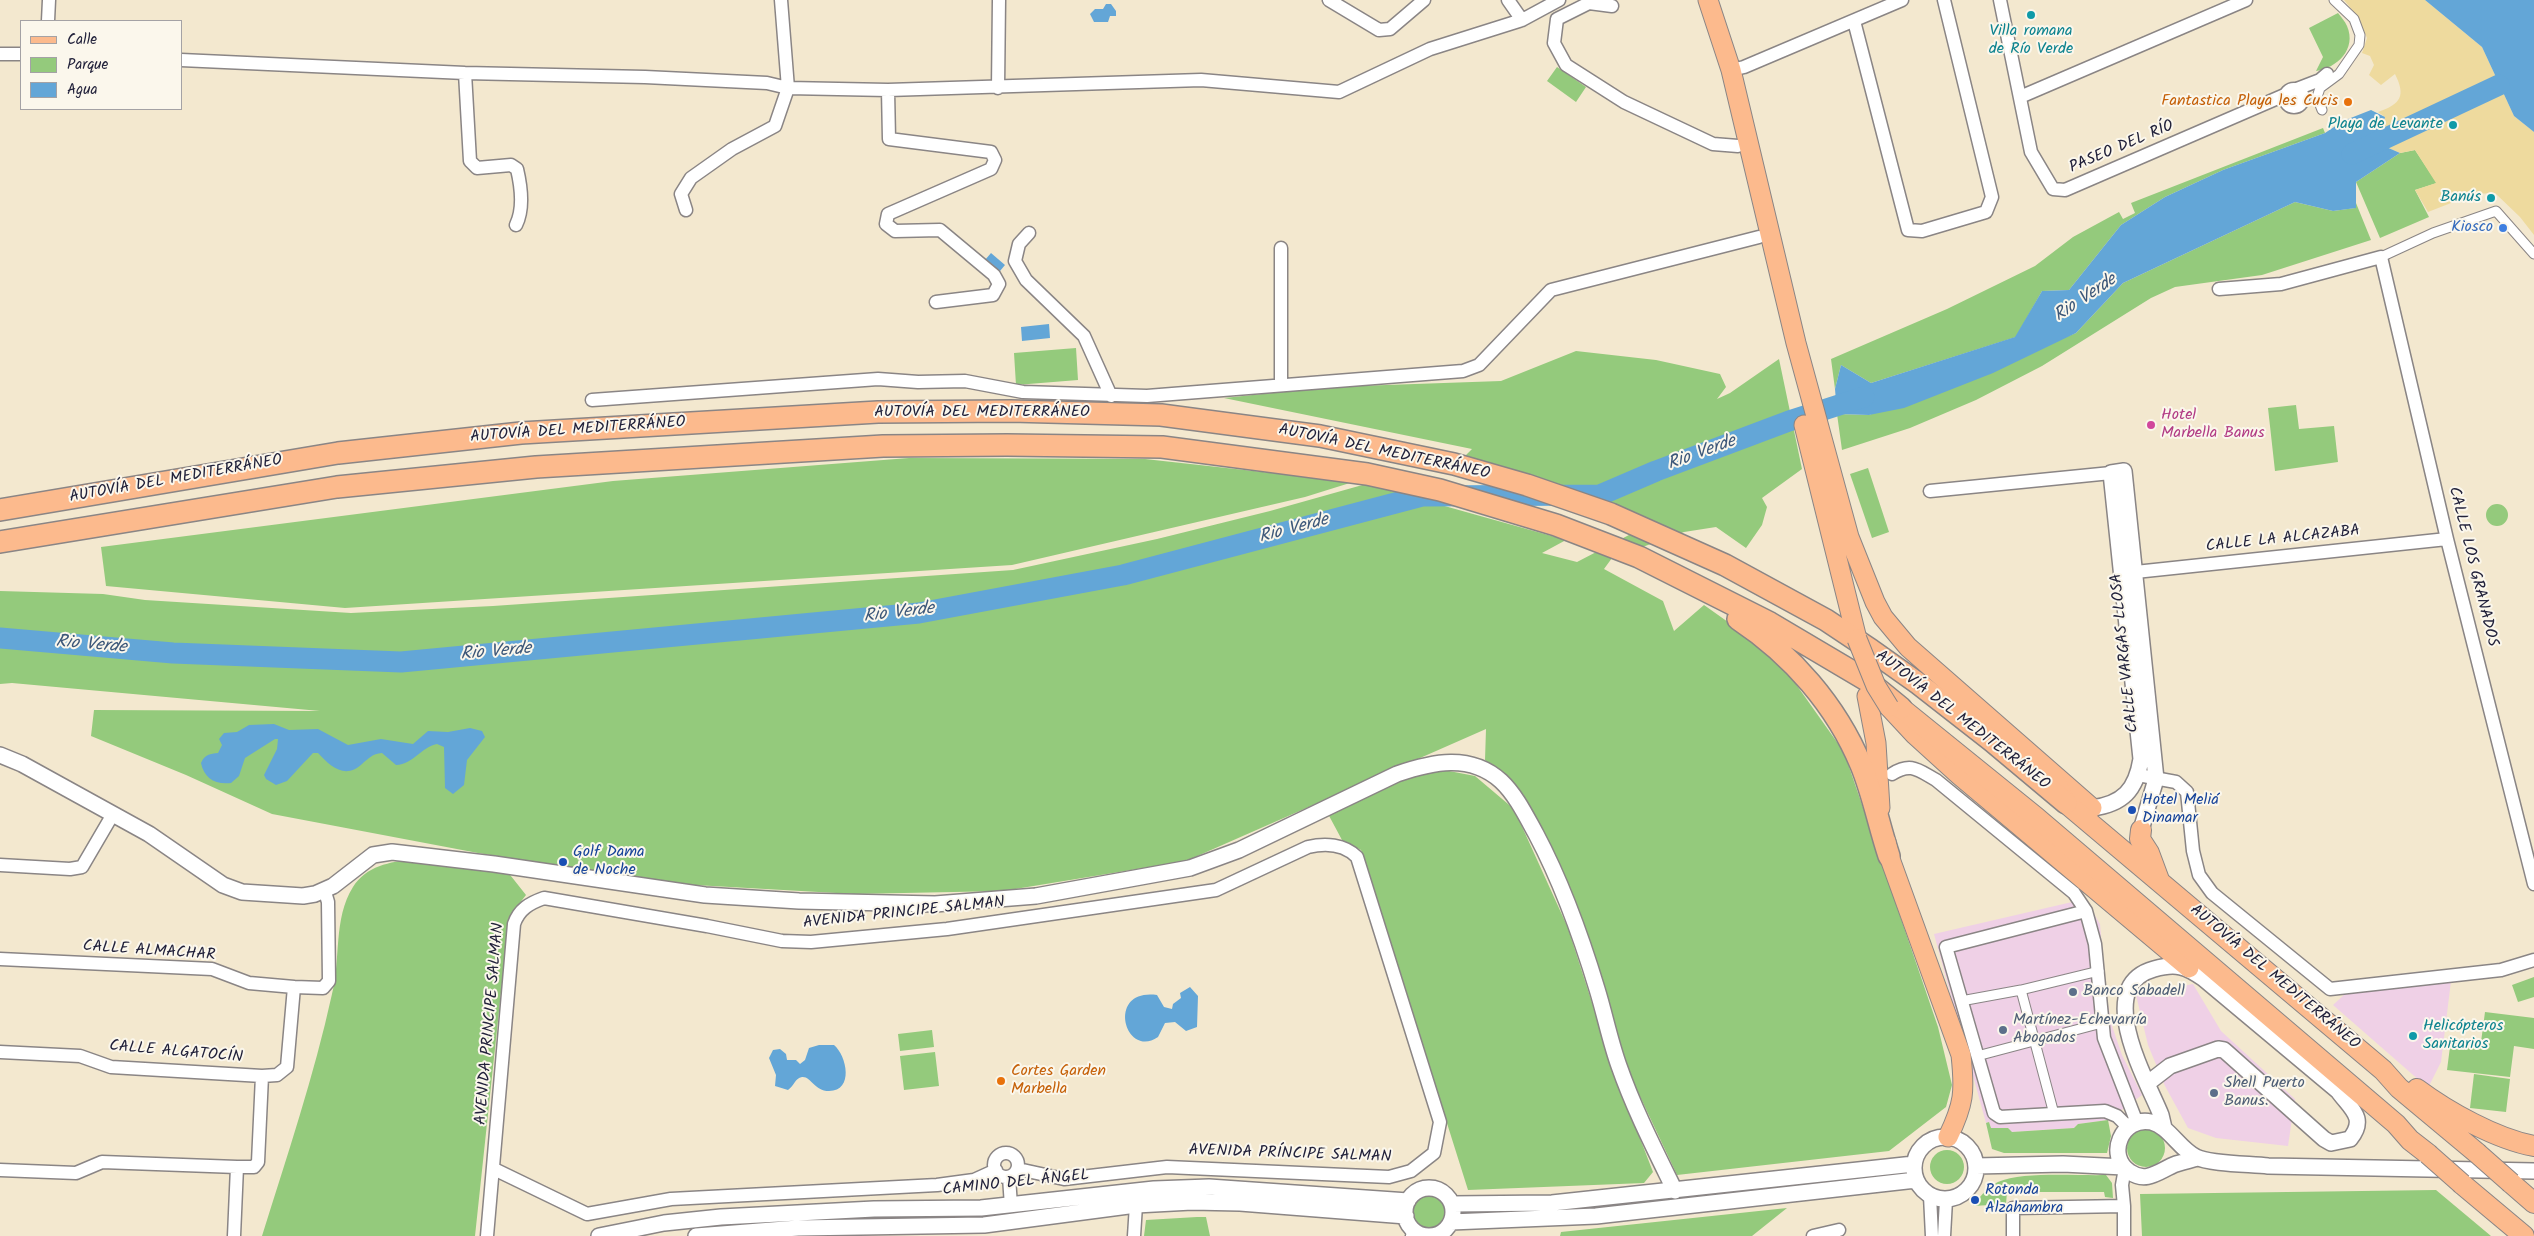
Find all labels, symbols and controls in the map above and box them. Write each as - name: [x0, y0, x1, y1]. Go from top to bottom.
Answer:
- marker: Villa romana de Río Verde: [2025, 9, 2037, 21]
- legend: [20, 20, 182, 110]
- place label: Villa romana de Río Verde: [1989, 22, 2073, 60]
- text: Calle: [67, 28, 97, 52]
- text: Parque: [67, 53, 108, 77]
- text: Agua: [67, 78, 98, 102]
- place label: Fantastica Playa les Cucis: [2161, 92, 2338, 112]
- marker: Fantastica Playa les Cucis: [2342, 96, 2354, 108]
- place label: Playa de Levante: [2328, 115, 2443, 135]
- street label: PASEO DEL RÍO: [2067, 117, 2177, 179]
- marker: Playa de Levante: [2447, 119, 2459, 131]
- place label: Banús: [2440, 188, 2481, 208]
- marker: Banús: [2485, 192, 2497, 204]
- place label: Kiosco: [2451, 218, 2493, 238]
- marker: Kiosco: [2497, 222, 2509, 234]
- water label: Rio Verde: [2051, 270, 2121, 328]
- street label: AUTOVÍA DEL MEDITERRÁNEO: [874, 403, 1090, 423]
- place label: Hotel Marbella Banus: [2161, 406, 2265, 444]
- street label: AUTOVÍA DEL MEDITERRÁNEO: [470, 414, 686, 448]
- marker: Hotel Marbella Banus: [2145, 419, 2157, 431]
- street label: AUTOVÍA DEL MEDITERRÁNEO: [1277, 421, 1491, 485]
- water label: Rio Verde: [1665, 432, 1739, 476]
- street label: AUTOVÍA DEL MEDITERRÁNEO: [68, 452, 284, 508]
- street label: CALLE LOS GRANADOS: [2443, 485, 2501, 649]
- water label: Rio Verde: [1257, 510, 1331, 550]
- street label: CALLE LA ALCAZABA: [2205, 522, 2361, 558]
- street label: CALLE VARGAS LLOSA: [2108, 572, 2144, 734]
- water label: Rio Verde: [863, 599, 935, 629]
- water label: Rio Verde: [55, 632, 127, 660]
- water label: Rio Verde: [460, 639, 532, 667]
- street label: AUTOVÍA DEL MEDITERRÁNEO: [1871, 647, 2053, 795]
- place label: Hotel Meliá Dinamar: [2142, 791, 2219, 829]
- marker: Hotel Meliá Dinamar: [2126, 804, 2138, 816]
- place label: Golf Dama de Noche: [573, 843, 644, 881]
- marker: Golf Dama de Noche: [557, 856, 569, 868]
- street label: AVENIDA PRINCIPE SALMAN: [802, 894, 1006, 934]
- street label: AUTOVÍA DEL MEDITERRÁNEO: [2185, 901, 2363, 1055]
- street label: AVENIDA PRINCIPE SALMAN: [473, 922, 509, 1126]
- street label: CALLE ALMACHAR: [82, 938, 216, 966]
- place label: Banco Sabadell: [2083, 982, 2185, 1002]
- marker: Banco Sabadell: [2067, 986, 2079, 998]
- place label: Martínez-Echevarría Abogados: [2013, 1011, 2147, 1049]
- place label: Helicópteros Sanitarios: [2423, 1017, 2503, 1055]
- marker: Martínez-Echevarría Abogados: [1997, 1024, 2009, 1036]
- marker: Helicópteros Sanitarios: [2407, 1030, 2419, 1042]
- street label: CALLE ALGATOCÍN: [108, 1038, 244, 1068]
- place label: Cortes Garden Marbella: [1011, 1062, 1106, 1100]
- place label: Shell Puerto Banus.: [2224, 1074, 2305, 1112]
- marker: Cortes Garden Marbella: [995, 1075, 1007, 1087]
- marker: Shell Puerto Banus.: [2208, 1087, 2220, 1099]
- street label: AVENIDA PRÍNCIPE SALMAN: [1188, 1142, 1392, 1168]
- street label: CAMINO DEL ÁNGEL: [942, 1167, 1090, 1201]
- place label: Rotonda Alzahambra: [1985, 1181, 2063, 1219]
- marker: Rotonda Alzahambra: [1969, 1194, 1981, 1206]

